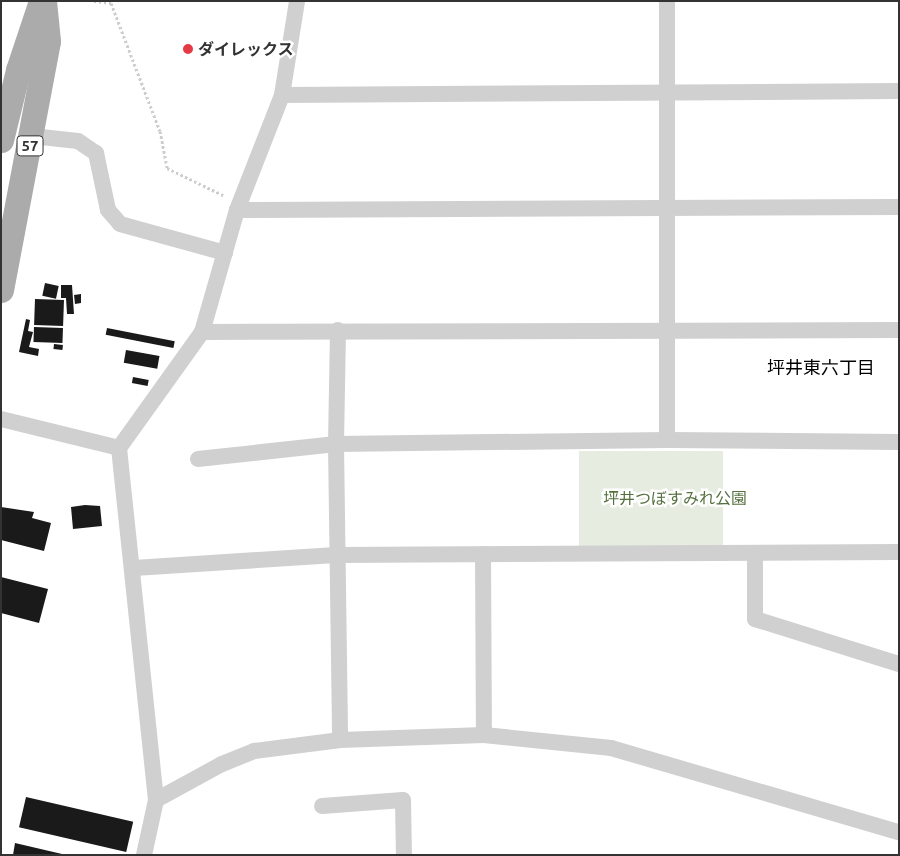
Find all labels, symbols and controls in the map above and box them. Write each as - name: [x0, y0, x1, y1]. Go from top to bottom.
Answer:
- place label: ダイレックス: [198, 39, 294, 59]
- marker: ダイレックス: [182, 43, 194, 55]
- road number: 57: [16, 134, 44, 158]
- district label: 坪井東六丁目: [767, 356, 875, 378]
- park label: 坪井つぼすみれ公園: [603, 488, 747, 508]

